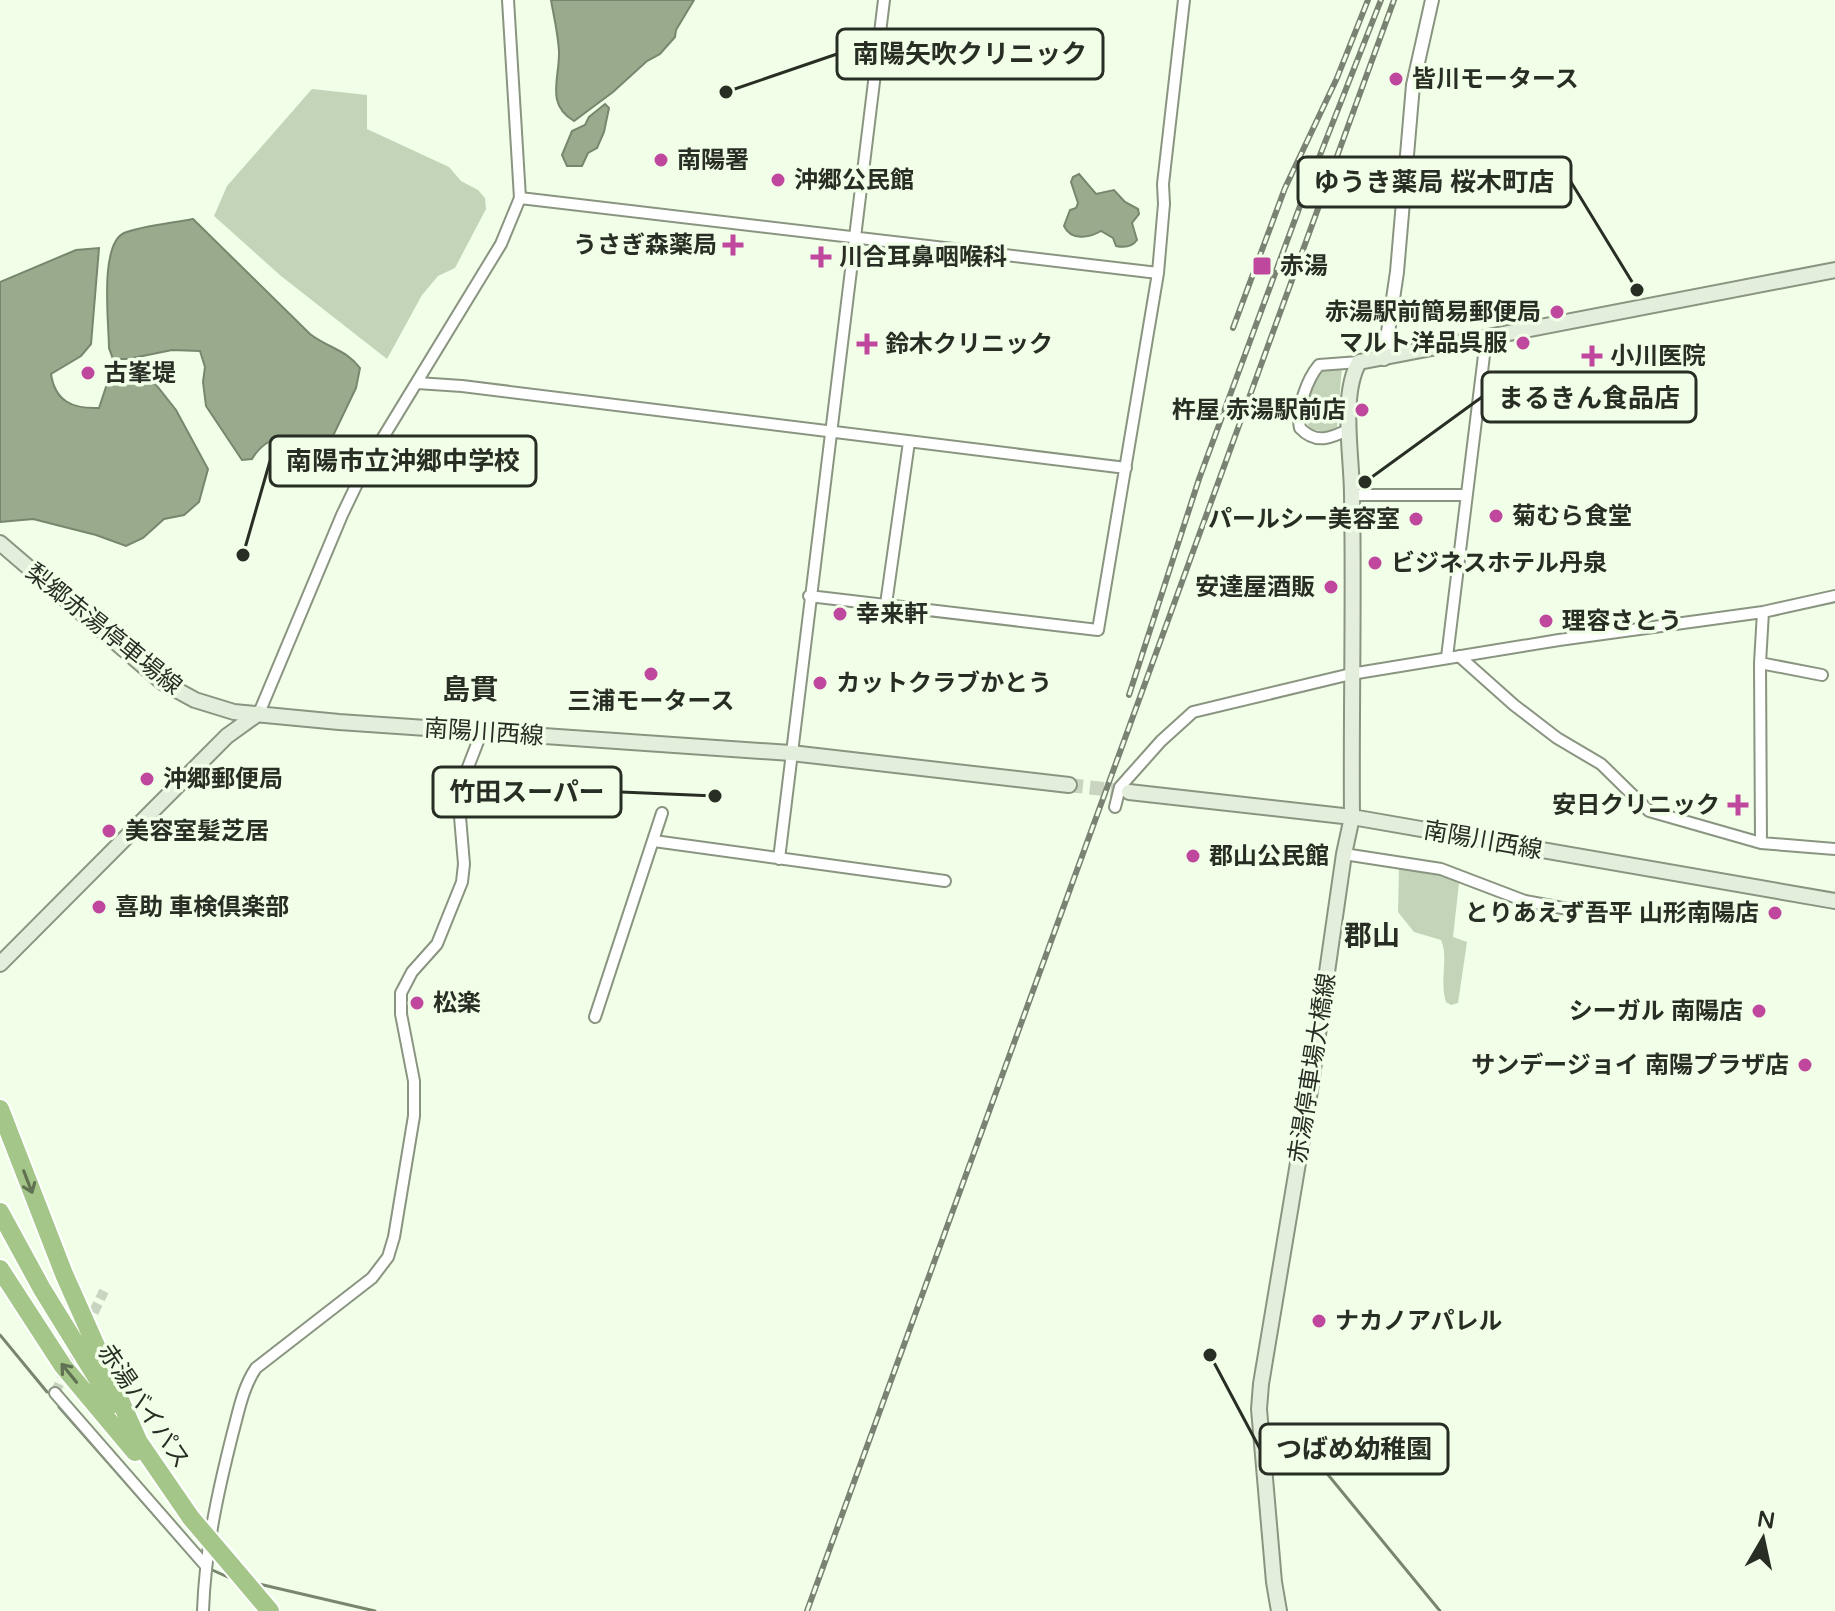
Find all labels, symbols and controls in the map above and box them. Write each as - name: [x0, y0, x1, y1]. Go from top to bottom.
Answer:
- callout: 南陽矢吹クリニック: [837, 29, 1103, 79]
- text: 南陽矢吹クリニック: [853, 39, 1087, 70]
- place label: 皆川モータース: [1412, 65, 1579, 94]
- marker: 皆川モータース: [1387, 70, 1405, 88]
- place label: 南陽署: [677, 146, 749, 175]
- marker: 南陽署: [652, 151, 670, 169]
- callout: ゆうき薬局 桜木町店: [1298, 157, 1571, 207]
- place label: 沖郷公民館: [794, 166, 914, 195]
- text: ゆうき薬局 桜木町店: [1314, 167, 1554, 198]
- marker: 沖郷公民館: [769, 171, 787, 189]
- place label: うさぎ森薬局: [573, 231, 717, 260]
- marker: うさぎ森薬局: [724, 236, 742, 254]
- place label: 川合耳鼻咽喉科: [839, 243, 1007, 272]
- marker: 川合耳鼻咽喉科: [810, 246, 832, 268]
- place label: 赤湯: [1280, 252, 1328, 281]
- marker: 赤湯: [1251, 255, 1273, 277]
- place label: 赤湯駅前簡易郵便局: [1325, 298, 1541, 327]
- marker: 赤湯駅前簡易郵便局: [1548, 303, 1566, 321]
- place label: マルト洋品呉服: [1339, 329, 1508, 358]
- place label: 鈴木クリニック: [885, 330, 1053, 359]
- marker: 鈴木クリニック: [856, 333, 878, 355]
- marker: マルト洋品呉服: [1514, 334, 1532, 352]
- place label: 小川医院: [1610, 342, 1706, 371]
- marker: 小川医院: [1581, 345, 1603, 367]
- place label: 古峯堤: [104, 359, 176, 388]
- marker: 古峯堤: [79, 364, 97, 382]
- callout: まるきん食品店: [1482, 372, 1696, 422]
- text: まるきん食品店: [1498, 383, 1680, 414]
- place label: 杵屋 赤湯駅前店: [1172, 396, 1346, 425]
- marker: 杵屋 赤湯駅前店: [1353, 401, 1371, 419]
- callout: 南陽市立沖郷中学校: [270, 436, 536, 486]
- text: 南陽市立沖郷中学校: [286, 446, 520, 477]
- place label: 菊むら食堂: [1512, 502, 1632, 531]
- place label: パールシー美容室: [1208, 505, 1400, 534]
- marker: 菊むら食堂: [1487, 507, 1505, 525]
- marker: パールシー美容室: [1407, 510, 1425, 528]
- place label: ビジネスホテル丹泉: [1391, 549, 1607, 578]
- marker: ビジネスホテル丹泉: [1366, 554, 1384, 572]
- street label: 梨郷赤湯停車場線: [20, 558, 187, 701]
- place label: 安達屋酒販: [1195, 573, 1315, 602]
- marker: 安達屋酒販: [1322, 578, 1340, 596]
- place label: 幸来軒: [856, 600, 928, 629]
- marker: 幸来軒: [831, 605, 849, 623]
- place label: 理容さとう: [1562, 607, 1682, 636]
- marker: 理容さとう: [1537, 612, 1555, 630]
- marker: 三浦モータース: [642, 665, 660, 683]
- place label: カットクラブかとう: [836, 669, 1052, 698]
- district label: 島貫: [442, 673, 498, 707]
- marker: カットクラブかとう: [811, 674, 829, 692]
- place label: 三浦モータース: [568, 687, 734, 716]
- street label: 南陽川西線: [423, 714, 545, 751]
- place label: 沖郷郵便局: [163, 765, 283, 794]
- callout: 竹田スーパー: [433, 767, 621, 817]
- marker: 沖郷郵便局: [138, 770, 156, 788]
- text: 竹田スーパー: [449, 777, 605, 808]
- place label: 安日クリニック: [1552, 791, 1720, 820]
- marker: 安日クリニック: [1727, 794, 1749, 816]
- street label: 南陽川西線: [1421, 816, 1545, 865]
- place label: 美容室髪芝居: [125, 817, 269, 846]
- marker: 美容室髪芝居: [100, 822, 118, 840]
- place label: 郡山公民館: [1209, 842, 1329, 871]
- marker: 郡山公民館: [1184, 847, 1202, 865]
- place label: 喜助 車検倶楽部: [115, 893, 289, 922]
- marker: 喜助 車検倶楽部: [90, 898, 108, 916]
- place label: とりあえず吾平 山形南陽店: [1465, 899, 1759, 928]
- marker: とりあえず吾平 山形南陽店: [1766, 904, 1784, 922]
- district label: 郡山: [1344, 919, 1400, 953]
- street label: 赤湯停車場大橋線: [1283, 971, 1342, 1165]
- place label: 松楽: [433, 989, 481, 1018]
- marker: 松楽: [408, 994, 426, 1012]
- place label: シーガル 南陽店: [1569, 997, 1743, 1026]
- marker: シーガル 南陽店: [1750, 1002, 1768, 1020]
- place label: サンデージョイ 南陽プラザ店: [1471, 1051, 1789, 1080]
- marker: サンデージョイ 南陽プラザ店: [1796, 1056, 1814, 1074]
- one-way arrow: [22, 1169, 36, 1193]
- place label: ナカノアパレル: [1335, 1307, 1503, 1336]
- marker: ナカノアパレル: [1310, 1312, 1328, 1330]
- street label: 赤湯バイパス: [91, 1339, 196, 1474]
- one-way arrow: [60, 1363, 78, 1384]
- callout: つばめ幼稚園: [1260, 1424, 1448, 1474]
- text: つばめ幼稚園: [1276, 1434, 1432, 1465]
- north arrow: [1723, 1499, 1803, 1579]
- text: N: [1755, 1506, 1777, 1534]

